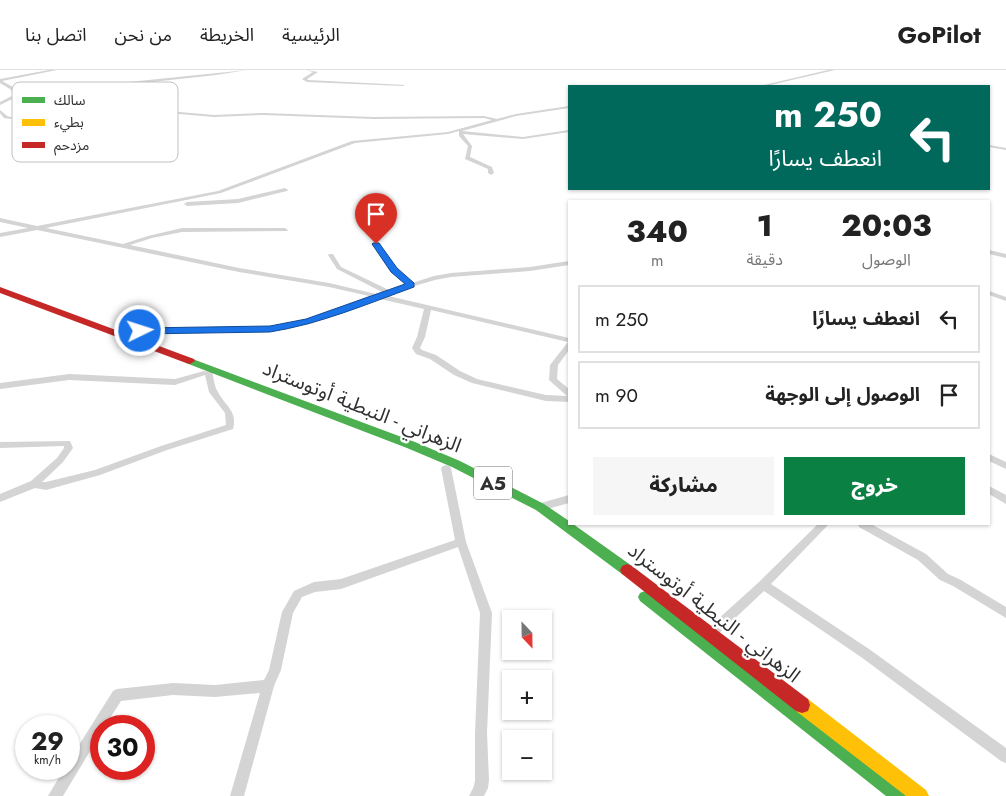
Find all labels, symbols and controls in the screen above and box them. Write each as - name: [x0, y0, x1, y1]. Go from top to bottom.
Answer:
- text: GoPilot: [897, 17, 981, 52]
- text: اتصل بنا: [25, 22, 87, 48]
- text: من نحن: [115, 22, 172, 48]
- text: الخريطة: [200, 22, 254, 48]
- text: الرئيسية: [282, 22, 340, 48]
- legend: [12, 82, 178, 162]
- text: سالك: [54, 90, 86, 110]
- text: 250 m: [774, 90, 882, 140]
- icon: left: [900, 105, 965, 170]
- text: بطيء: [54, 112, 84, 133]
- text: مزدحم: [54, 135, 89, 156]
- text: انعطف يسارًا: [769, 142, 882, 174]
- pin: [355, 193, 397, 244]
- icon: arrive: [362, 200, 390, 228]
- text: 1: [757, 204, 773, 247]
- text: 20:03: [841, 204, 932, 247]
- text: 340: [626, 210, 688, 253]
- text: دقيقة: [746, 248, 783, 271]
- text: الوصول: [862, 248, 911, 271]
- text: m: [651, 249, 663, 272]
- position arrow: [113, 304, 165, 356]
- text: انعطف يسارًا: [812, 305, 920, 332]
- icon: left: [935, 305, 963, 333]
- text: 250 m: [595, 306, 648, 333]
- street label: الزهراني - النبطية أوتوستراد: [258, 354, 466, 461]
- text: الوصول إلى الوجهة: [765, 381, 920, 408]
- icon: arrive: [935, 381, 963, 409]
- text: 90 m: [595, 382, 638, 409]
- button: مشاركة: [593, 457, 774, 515]
- button: خروج: [784, 457, 965, 515]
- road number: A5: [474, 466, 512, 499]
- street label: الزهراني - النبطية أوتوستراد: [621, 536, 806, 690]
- north arrow: [502, 610, 552, 660]
- map controls: [502, 610, 552, 780]
- button: +: [502, 670, 552, 720]
- speed limit sign: 30: [90, 715, 155, 780]
- text: 29: [31, 723, 64, 759]
- button: −: [502, 730, 552, 780]
- text: km/h: [34, 751, 61, 769]

